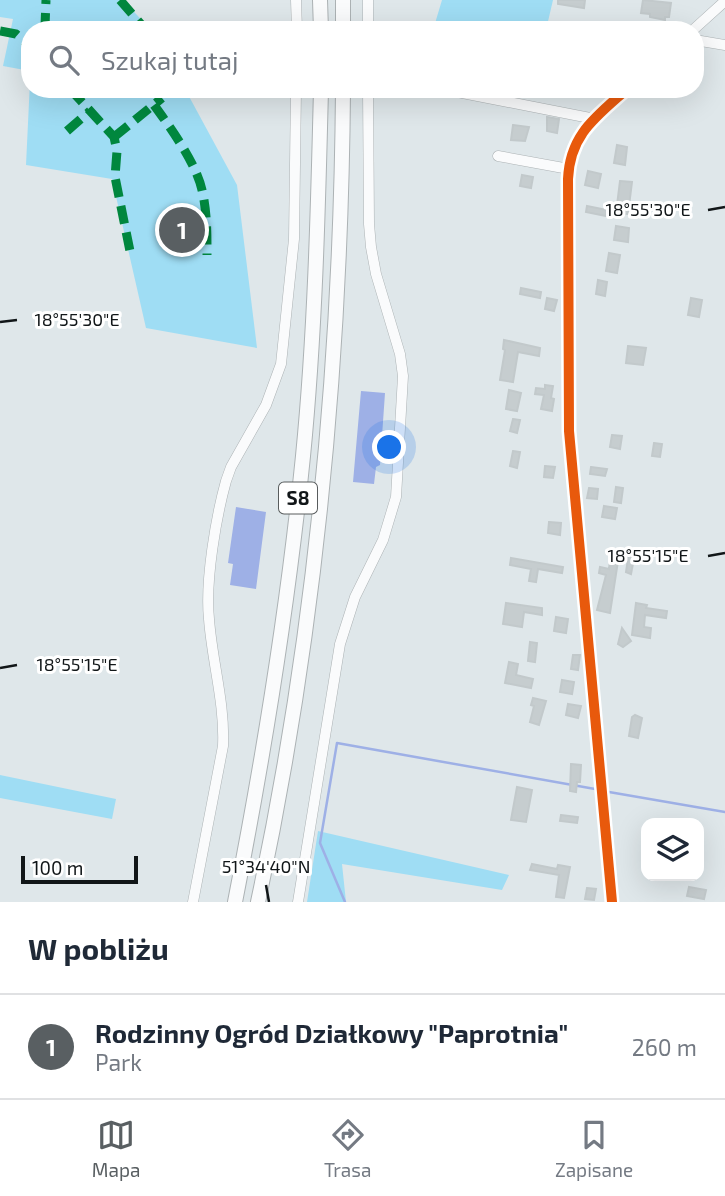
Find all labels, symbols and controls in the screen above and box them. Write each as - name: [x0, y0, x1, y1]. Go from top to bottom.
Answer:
- search box: [21, 21, 704, 98]
- icon: search: [45, 41, 83, 79]
- text: Szukaj tutaj: [101, 44, 238, 75]
- text: 18°55'30"E: [606, 198, 690, 220]
- pin: 1: [159, 204, 205, 256]
- text: 18°55'30"E: [35, 308, 119, 330]
- your location: [372, 430, 406, 464]
- road number: S8: [279, 482, 317, 513]
- text: 18°55'15"E: [608, 544, 688, 566]
- text: 18°55'15"E: [37, 653, 117, 675]
- map controls: [641, 818, 704, 881]
- button: layers: [641, 818, 704, 881]
- scale bar: [21, 853, 138, 885]
- text: 51°34'40"N: [222, 855, 310, 877]
- text: 100 m: [32, 856, 83, 879]
- text: W pobliżu: [28, 930, 169, 966]
- text: Rodzinny Ogród Działkowy "Paprotnia": [95, 1017, 568, 1048]
- text: 1: [46, 1033, 56, 1061]
- text: 260 m: [632, 1033, 697, 1061]
- text: Park: [95, 1048, 142, 1076]
- tab: Mapa: [92, 1116, 140, 1181]
- tab: Trasa: [324, 1116, 371, 1181]
- tab: Zapisane: [555, 1116, 633, 1181]

